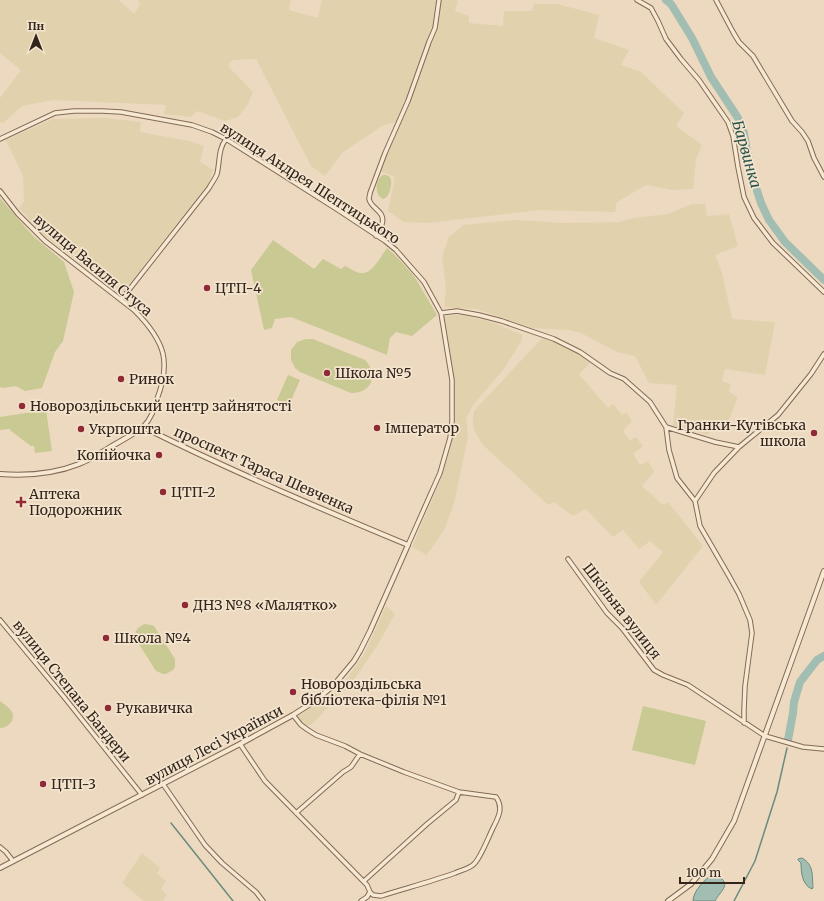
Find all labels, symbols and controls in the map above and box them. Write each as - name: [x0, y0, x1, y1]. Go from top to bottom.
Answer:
- north arrow: [16, 16, 56, 56]
- text: Пн: [28, 19, 45, 33]
- street label: вулиця Андрея Шептицького: [217, 118, 403, 248]
- water label: Барвинка: [728, 118, 766, 190]
- street label: вулиця Василя Стуса: [30, 210, 156, 320]
- place label: ЦТП-4: [215, 279, 262, 297]
- marker: ЦТП-4: [202, 283, 212, 293]
- place label: Школа №5: [335, 364, 412, 382]
- marker: Школа №5: [322, 368, 332, 378]
- place label: Ринок: [129, 370, 174, 388]
- marker: Ринок: [116, 374, 126, 384]
- place label: Новороздільський центр зайнятості: [30, 397, 292, 415]
- marker: Новороздільський центр зайнятості: [17, 401, 27, 411]
- place label: Гранки-Кутівська школа: [677, 416, 806, 450]
- place label: Імператор: [385, 419, 460, 437]
- place label: Укрпошта: [88, 420, 162, 438]
- street label: проспект Тараса Шевченка: [171, 422, 357, 518]
- marker: Імператор: [372, 423, 382, 433]
- marker: Укрпошта: [76, 424, 86, 434]
- marker: Гранки-Кутівська школа: [809, 428, 819, 438]
- place label: Копійочка: [77, 446, 151, 464]
- marker: Копійочка: [154, 450, 164, 460]
- place label: ЦТП-2: [171, 483, 216, 501]
- place label: Аптека Подорожник: [28, 485, 122, 519]
- marker: ЦТП-2: [158, 487, 168, 497]
- marker: Аптека Подорожник: [16, 497, 26, 507]
- street label: Шкільна вулиця: [579, 559, 665, 663]
- place label: ДНЗ №8 «Малятко»: [193, 596, 337, 614]
- marker: ДНЗ №8 «Малятко»: [180, 600, 190, 610]
- street label: вулиця Степана Бандери: [9, 616, 135, 766]
- place label: Школа №4: [114, 629, 191, 647]
- marker: Школа №4: [101, 633, 111, 643]
- place label: Новороздільська бібліотека-філія №1: [301, 675, 447, 709]
- marker: Новороздільська бібліотека-філія №1: [288, 687, 298, 697]
- place label: Рукавичка: [116, 699, 193, 717]
- street label: вулиця Лесі Українки: [142, 701, 286, 789]
- marker: Рукавичка: [103, 703, 113, 713]
- place label: ЦТП-3: [51, 775, 96, 793]
- marker: ЦТП-3: [38, 779, 48, 789]
- scale bar: [680, 859, 744, 885]
- text: 100 m: [686, 865, 721, 880]

